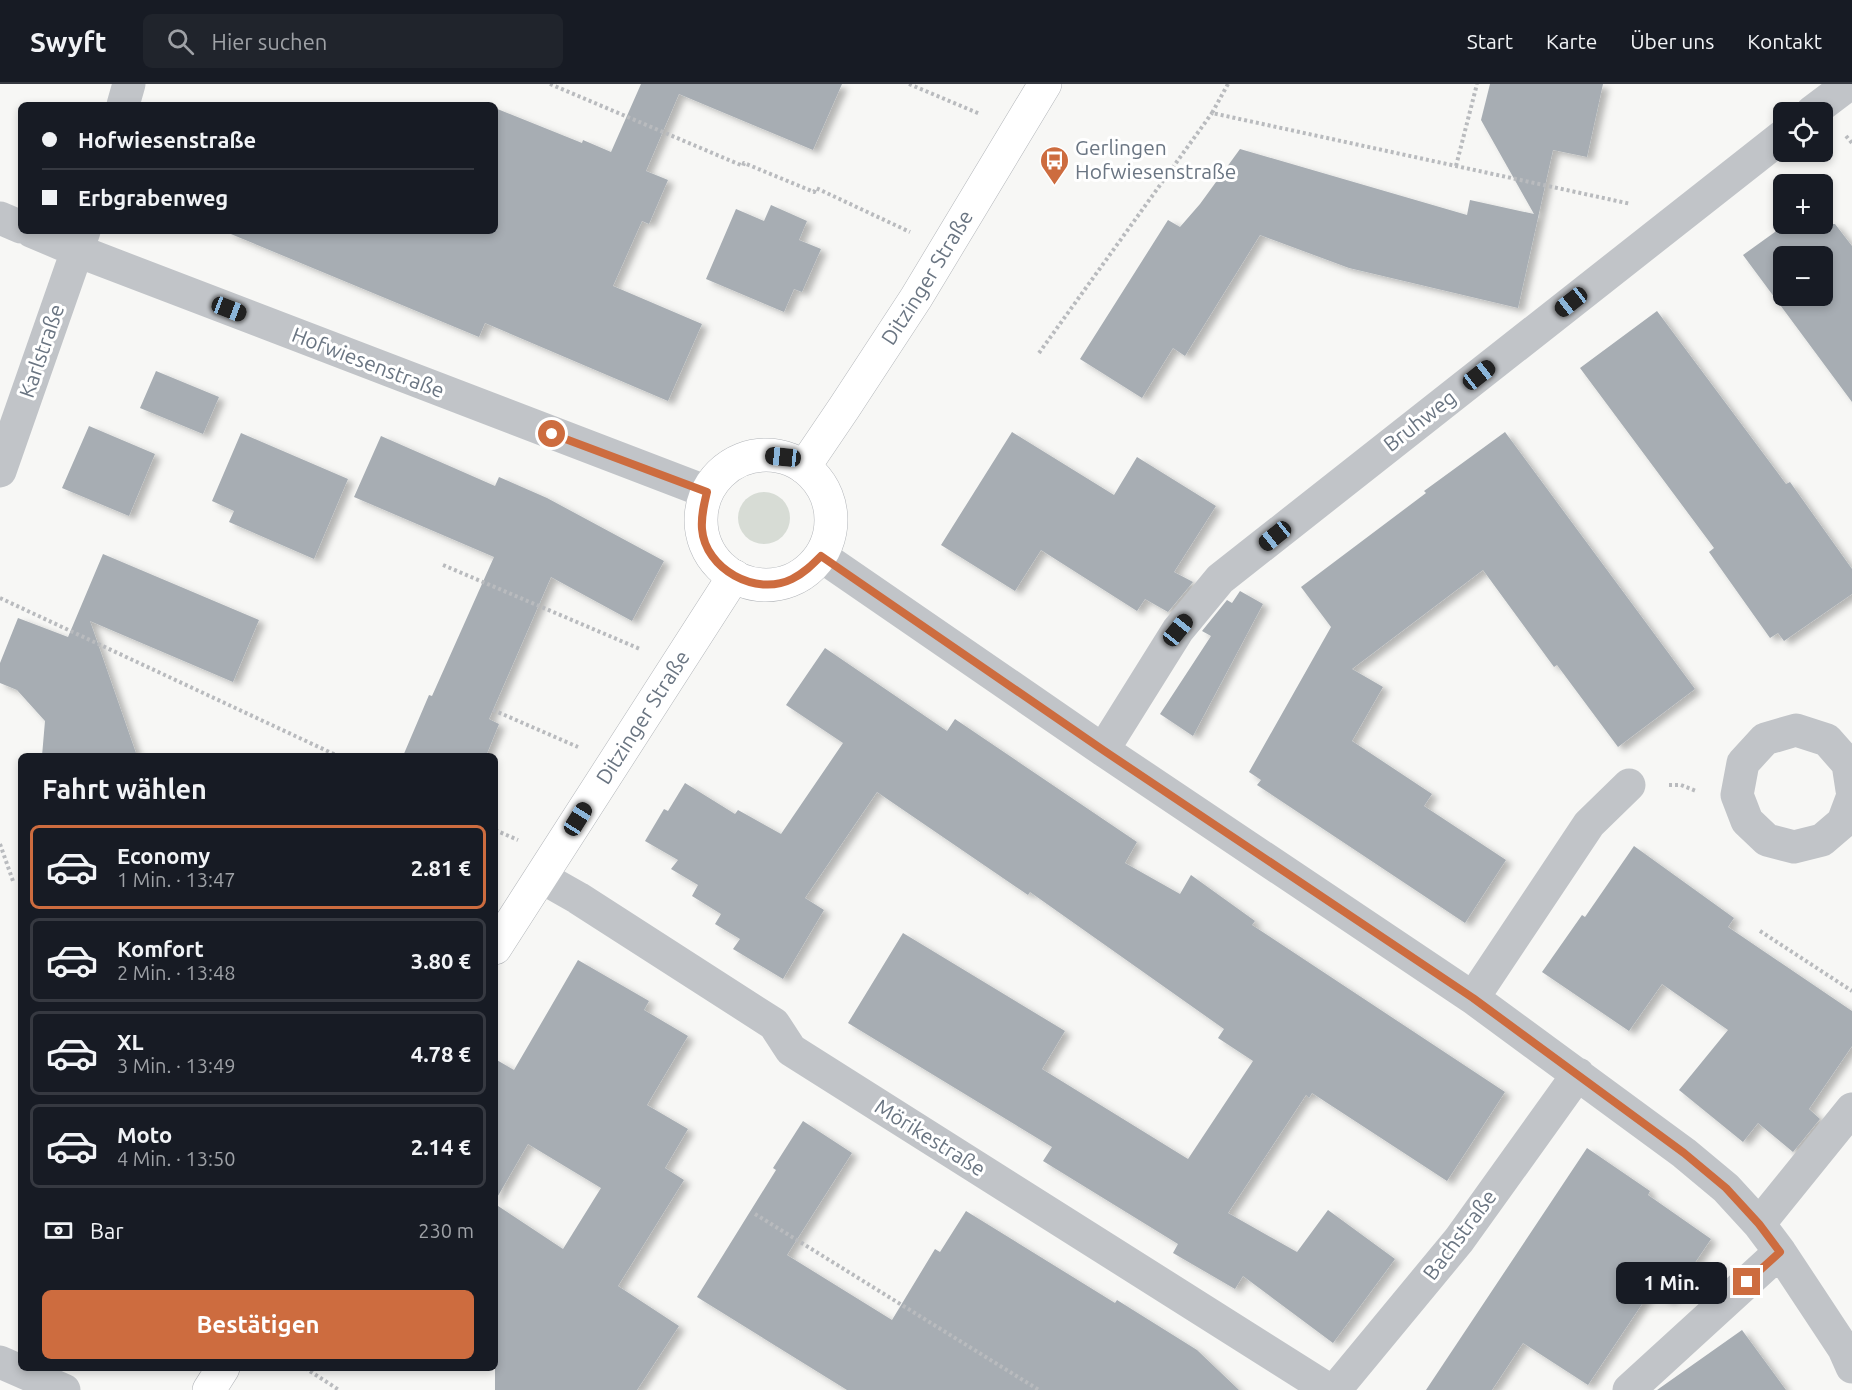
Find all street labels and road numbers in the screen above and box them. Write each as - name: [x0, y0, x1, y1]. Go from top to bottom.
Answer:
- street label: Ditzinger Straße: [876, 206, 977, 349]
- street label: Karlstraße: [14, 301, 68, 401]
- street label: Hofwiesenstraße: [289, 322, 448, 402]
- street label: Bruhweg: [1378, 385, 1460, 456]
- street label: Ditzinger Straße: [591, 646, 694, 788]
- street label: Mörikestraße: [871, 1094, 990, 1181]
- street label: Bachstraße: [1418, 1185, 1501, 1284]

